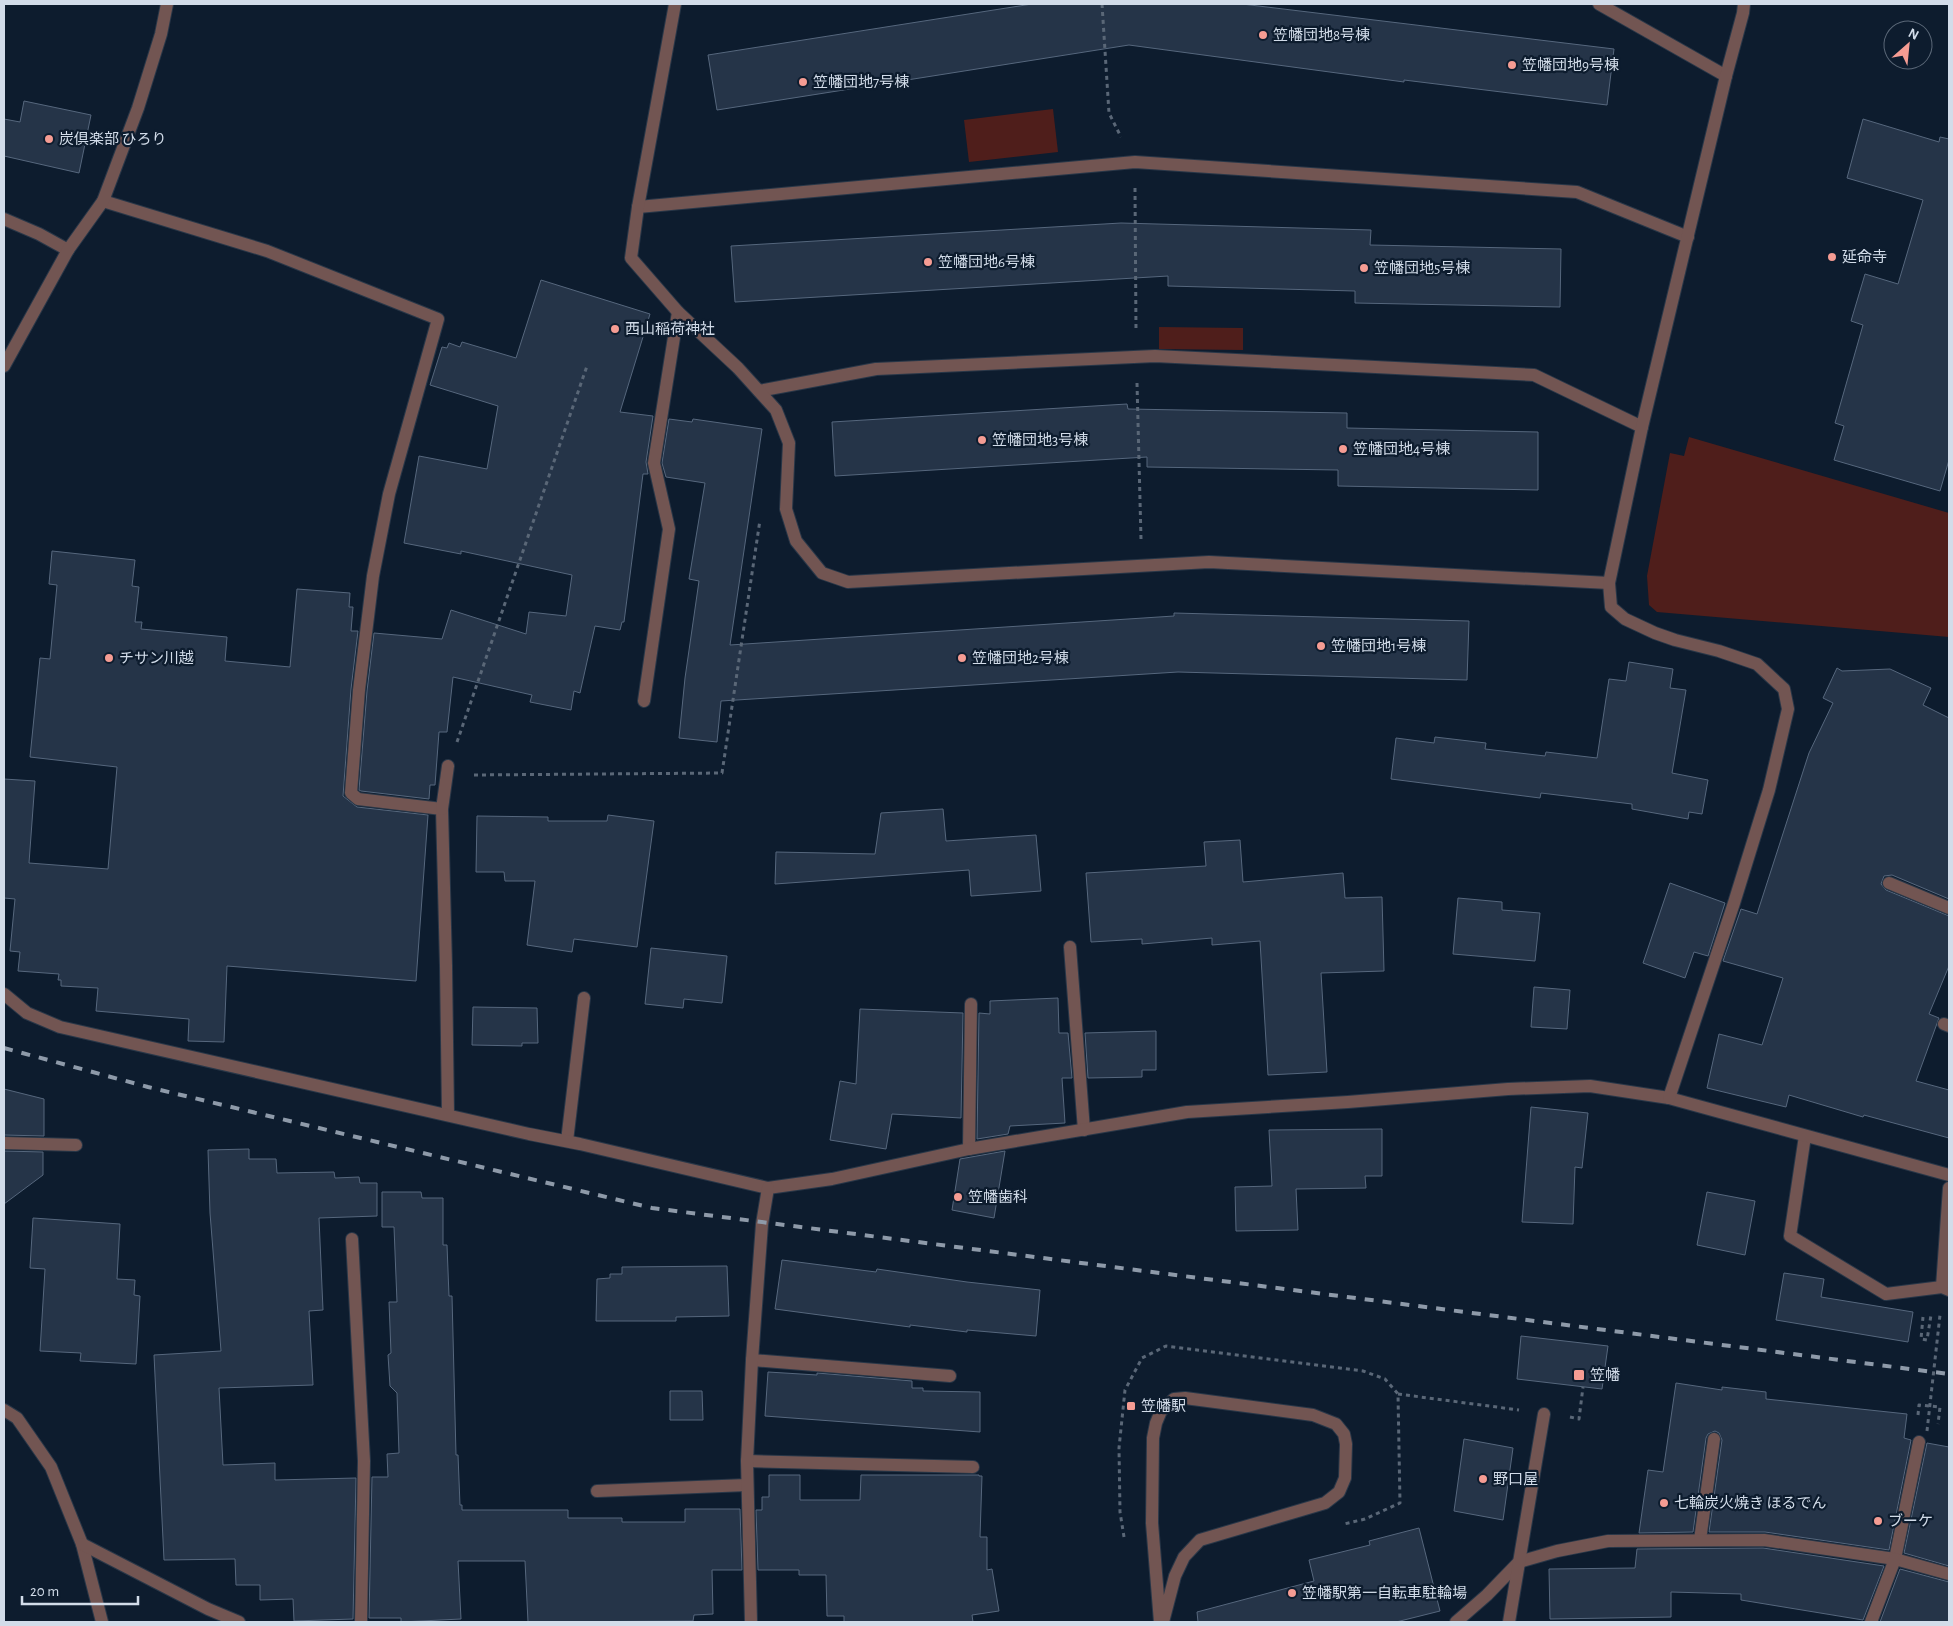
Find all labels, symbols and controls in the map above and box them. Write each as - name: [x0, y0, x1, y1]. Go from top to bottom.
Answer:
- north arrow: [1883, 20, 1933, 70]
- place label: 笠幡団地8号棟: [1273, 26, 1370, 43]
- text: N: [1906, 26, 1921, 43]
- marker: 笠幡団地8号棟: [1257, 29, 1269, 41]
- place label: 笠幡団地9号棟: [1522, 56, 1619, 73]
- marker: 笠幡団地9号棟: [1506, 59, 1518, 71]
- place label: 笠幡団地7号棟: [813, 73, 909, 90]
- marker: 笠幡団地7号棟: [797, 76, 809, 88]
- place label: 炭倶楽部 ひろり: [59, 131, 166, 147]
- marker: 炭倶楽部 ひろり: [43, 133, 55, 145]
- place label: 延命寺: [1842, 249, 1887, 265]
- marker: 延命寺: [1826, 251, 1838, 263]
- place label: 笠幡団地6号棟: [938, 253, 1035, 270]
- marker: 笠幡団地6号棟: [922, 256, 934, 268]
- place label: 笠幡団地5号棟: [1374, 259, 1470, 276]
- marker: 笠幡団地5号棟: [1358, 262, 1370, 274]
- place label: 西山稲荷神社: [625, 321, 715, 337]
- marker: 西山稲荷神社: [609, 323, 621, 335]
- place label: 笠幡団地3号棟: [992, 431, 1088, 448]
- marker: 笠幡団地3号棟: [976, 434, 988, 446]
- place label: 笠幡団地4号棟: [1353, 440, 1450, 457]
- marker: 笠幡団地4号棟: [1337, 443, 1349, 455]
- place label: 笠幡団地1号棟: [1331, 637, 1426, 654]
- marker: 笠幡団地1号棟: [1315, 640, 1327, 652]
- place label: 笠幡団地2号棟: [972, 649, 1069, 666]
- place label: チサン川越: [119, 650, 194, 666]
- marker: チサン川越: [103, 652, 115, 664]
- marker: 笠幡団地2号棟: [956, 652, 968, 664]
- place label: 笠幡歯科: [968, 1189, 1028, 1205]
- marker: 笠幡歯科: [952, 1191, 964, 1203]
- place label: 笠幡: [1590, 1367, 1620, 1383]
- marker: 笠幡: [1572, 1368, 1586, 1382]
- place label: 笠幡駅: [1141, 1398, 1186, 1414]
- marker: 笠幡駅: [1125, 1400, 1137, 1412]
- place label: 野口屋: [1493, 1471, 1538, 1487]
- marker: 野口屋: [1477, 1473, 1489, 1485]
- place label: 七輪炭火焼き ほるでん: [1674, 1494, 1826, 1511]
- marker: 七輪炭火焼き ほるでん: [1658, 1497, 1670, 1509]
- place label: ブーケ: [1888, 1513, 1933, 1529]
- marker: ブーケ: [1872, 1515, 1884, 1527]
- scale bar: [22, 1574, 139, 1606]
- text: 20 m: [30, 1584, 59, 1599]
- place label: 笠幡駅第一自転車駐輪場: [1302, 1584, 1467, 1601]
- marker: 笠幡駅第一自転車駐輪場: [1286, 1587, 1298, 1599]

